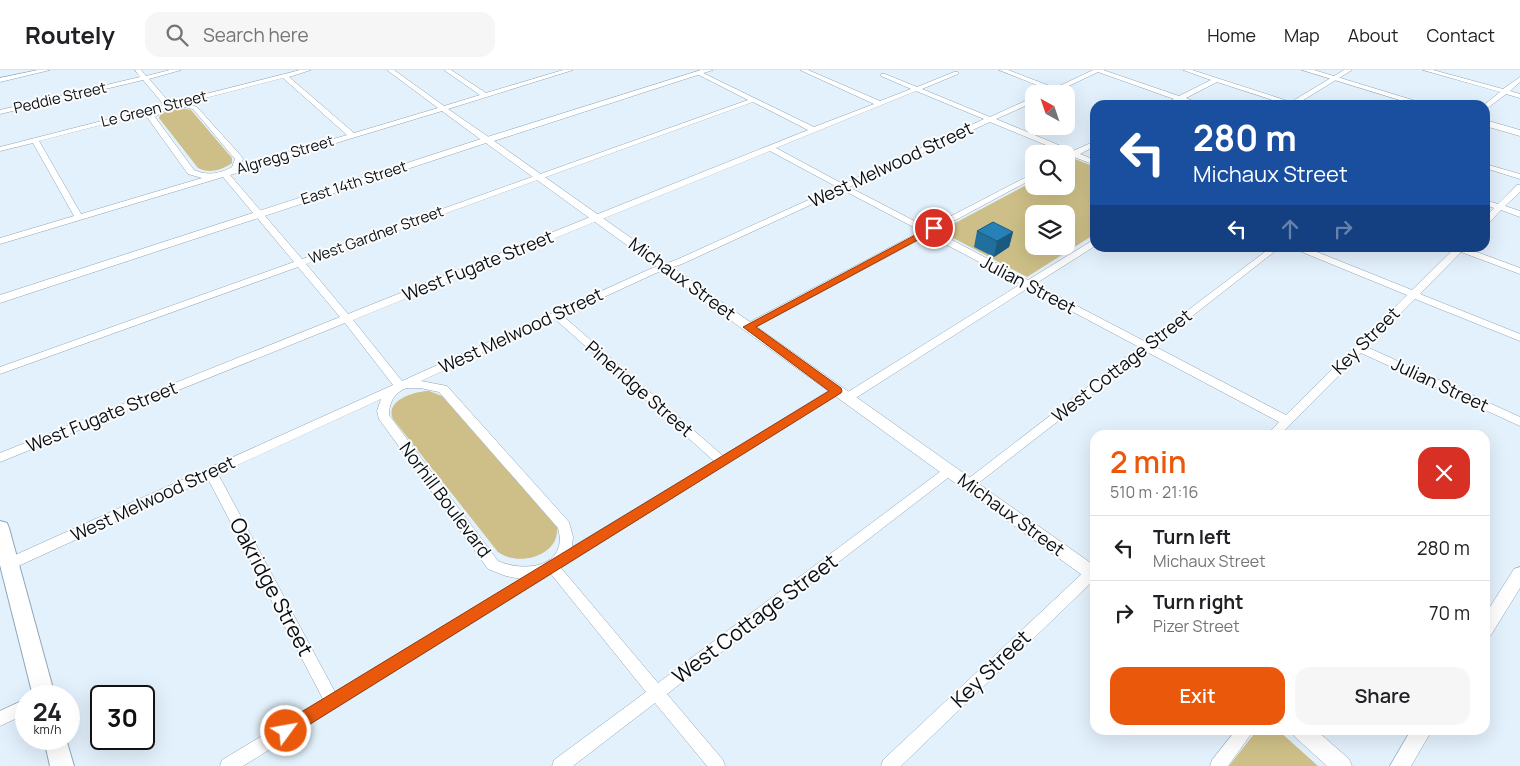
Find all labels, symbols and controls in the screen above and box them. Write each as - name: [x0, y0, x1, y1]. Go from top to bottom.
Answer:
- search box: [145, 12, 495, 57]
- text: Routely: [25, 18, 115, 51]
- icon: search: [163, 21, 191, 49]
- text: Search here: [203, 22, 309, 48]
- text: Home: [1207, 23, 1256, 47]
- text: Map: [1284, 23, 1320, 47]
- text: About: [1348, 23, 1398, 47]
- text: Contact: [1426, 23, 1495, 47]
- street label: Peddie Street: [11, 77, 108, 118]
- street label: Le Green Street: [99, 85, 209, 132]
- north arrow: [1025, 85, 1075, 135]
- map controls: [1025, 85, 1075, 255]
- text: 280 m: [1193, 114, 1297, 162]
- street label: West Melwood Street: [805, 116, 976, 213]
- icon: left: [1110, 120, 1175, 185]
- street label: Algregg Street: [234, 130, 336, 179]
- button: search: [1025, 145, 1075, 195]
- street label: East 14th Street: [298, 155, 410, 210]
- text: Michaux Street: [1193, 159, 1348, 189]
- street label: West Gardner Street: [306, 200, 446, 269]
- button: layers: [1025, 205, 1075, 255]
- pin: [913, 207, 955, 249]
- icon: arrive: [920, 214, 948, 242]
- icon: left: [1223, 215, 1251, 243]
- icon: ahead: [1276, 215, 1304, 243]
- icon: right: [1329, 215, 1357, 243]
- street label: West Fugate Street: [399, 224, 557, 306]
- street label: Michaux Street: [624, 231, 741, 325]
- street label: Julian Street: [977, 249, 1080, 319]
- street label: West Melwood Street: [435, 282, 606, 379]
- street label: Key Street: [1326, 301, 1404, 379]
- street label: West Cottage Street: [1047, 303, 1196, 427]
- street label: Pineridge Street: [581, 335, 699, 442]
- street label: Julian Street: [1388, 351, 1493, 417]
- street label: West Fugate Street: [23, 375, 181, 457]
- street label: Norhill Boulevard: [394, 437, 497, 562]
- text: 2 min: [1110, 441, 1186, 482]
- button: close: [1418, 447, 1470, 499]
- street label: West Melwood Street: [67, 450, 238, 547]
- street label: Michaux Street: [953, 467, 1070, 561]
- text: 510 m · 21:16: [1110, 481, 1198, 503]
- street label: Oakridge Street: [224, 513, 320, 661]
- text: Turn left: [1153, 524, 1231, 550]
- icon: left: [1110, 534, 1138, 562]
- text: 280 m: [1417, 535, 1470, 561]
- street label: West Cottage Street: [666, 547, 843, 689]
- text: Michaux Street: [1153, 550, 1266, 572]
- text: Turn right: [1153, 589, 1243, 615]
- icon: right: [1110, 599, 1138, 627]
- text: 70 m: [1429, 600, 1470, 626]
- text: Pizer Street: [1153, 615, 1240, 637]
- street label: Key Street: [944, 623, 1036, 713]
- button: Exit: [1110, 667, 1285, 725]
- button: Share: [1295, 667, 1470, 725]
- speed limit sign: 30: [90, 685, 155, 750]
- text: 24: [33, 694, 62, 729]
- position arrow: [259, 704, 311, 756]
- text: km/h: [34, 721, 61, 738]

